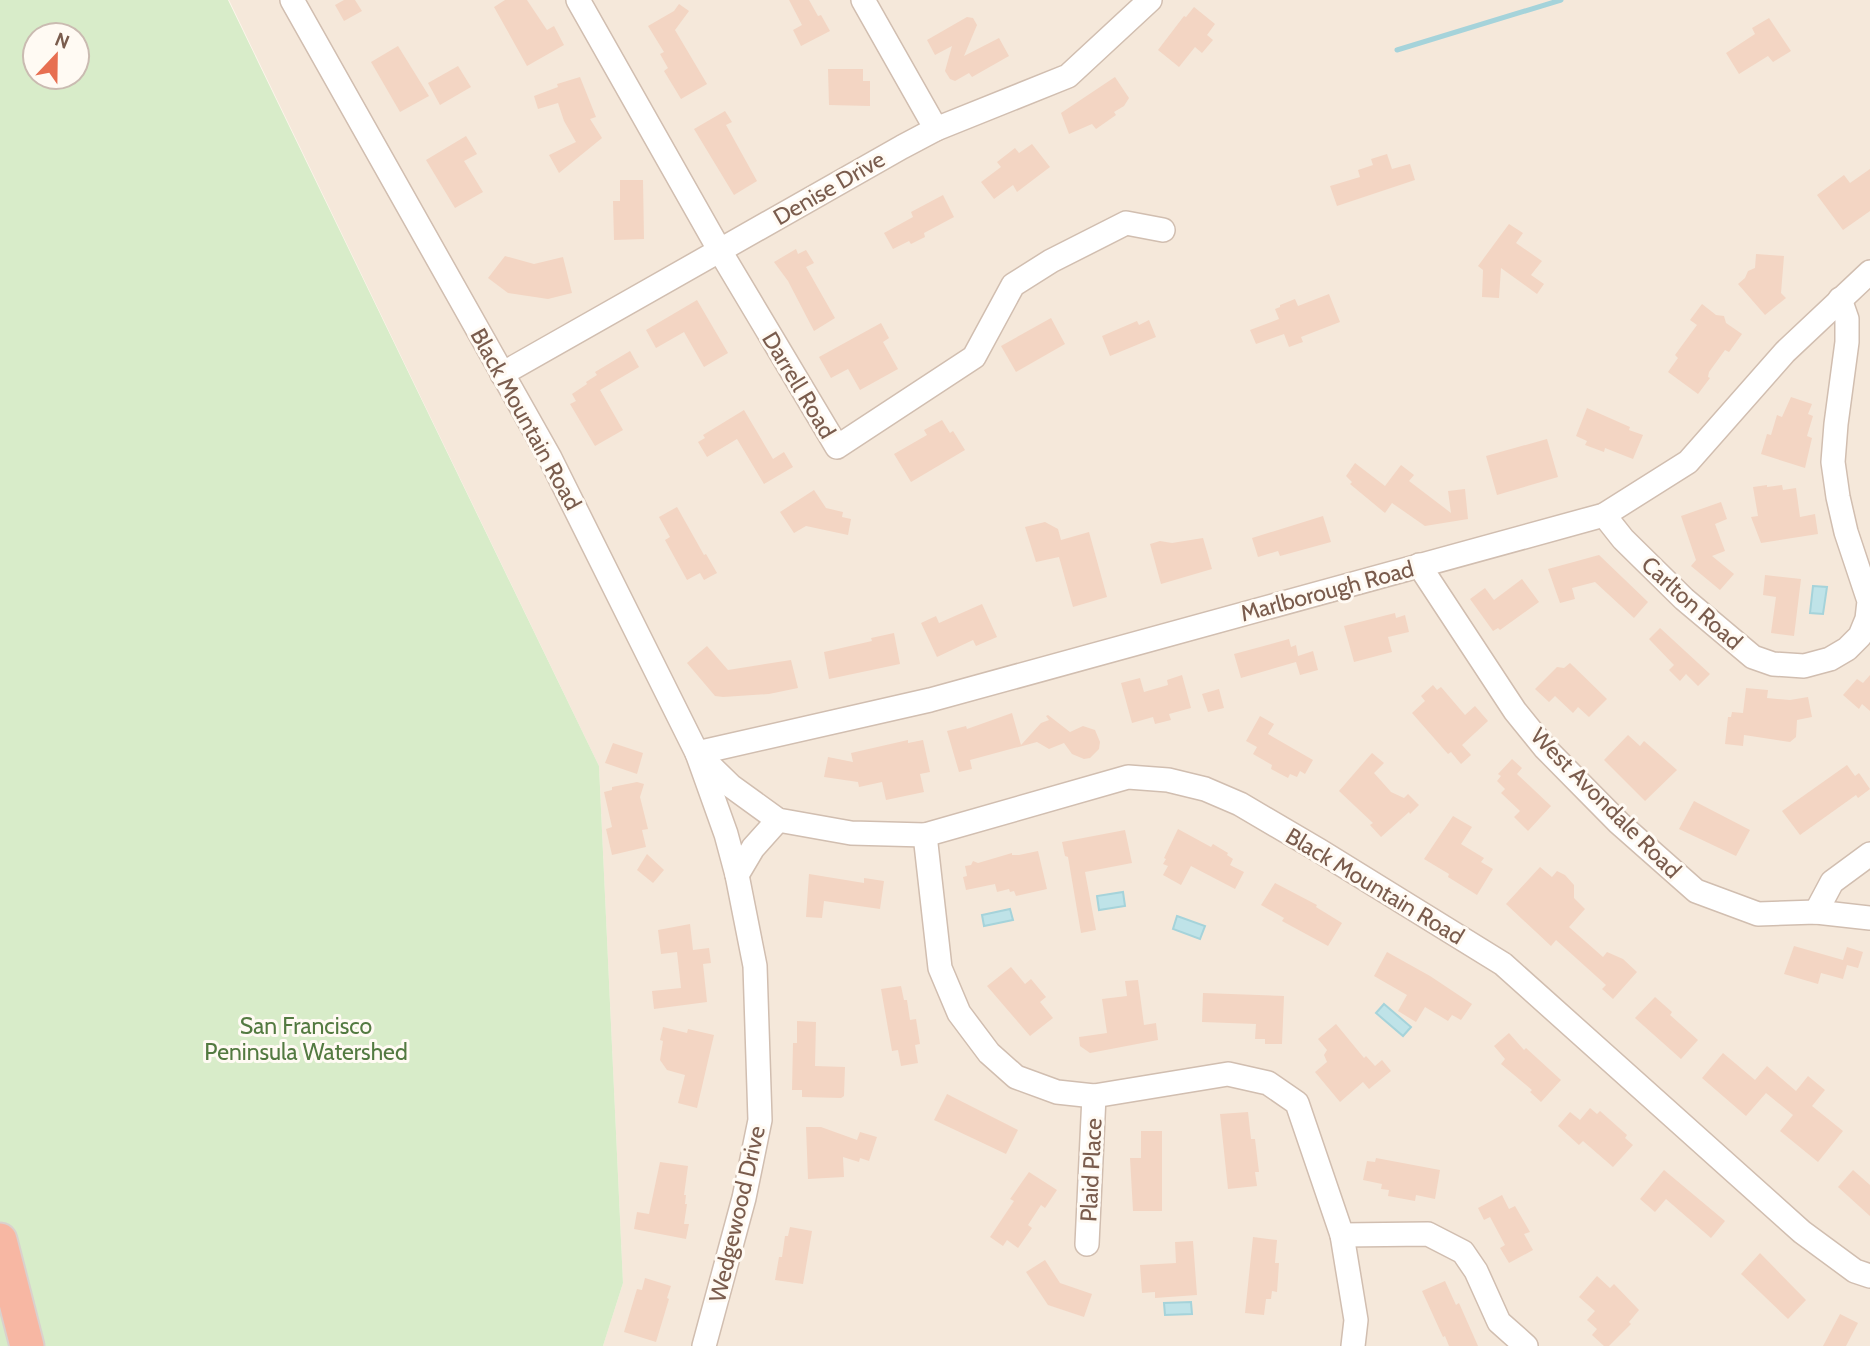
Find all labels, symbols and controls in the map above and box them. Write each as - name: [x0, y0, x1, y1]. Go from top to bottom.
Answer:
- north arrow: [21, 21, 91, 91]
- text: N: [52, 28, 73, 54]
- street label: Denise Drive: [768, 145, 890, 231]
- street label: Black Mountain Road: [464, 323, 588, 515]
- street label: Darrell Road: [756, 327, 842, 443]
- street label: Carlton Road: [1636, 550, 1748, 656]
- street label: Marlborough Road: [1237, 554, 1417, 628]
- street label: West Avondale Road: [1525, 722, 1687, 884]
- street label: Black Mountain Road: [1281, 822, 1469, 950]
- park label: San Francisco Peninsula Watershed: [204, 1012, 408, 1066]
- street label: Plaid Place: [1074, 1117, 1108, 1223]
- street label: Wedgewood Drive: [703, 1123, 771, 1305]

